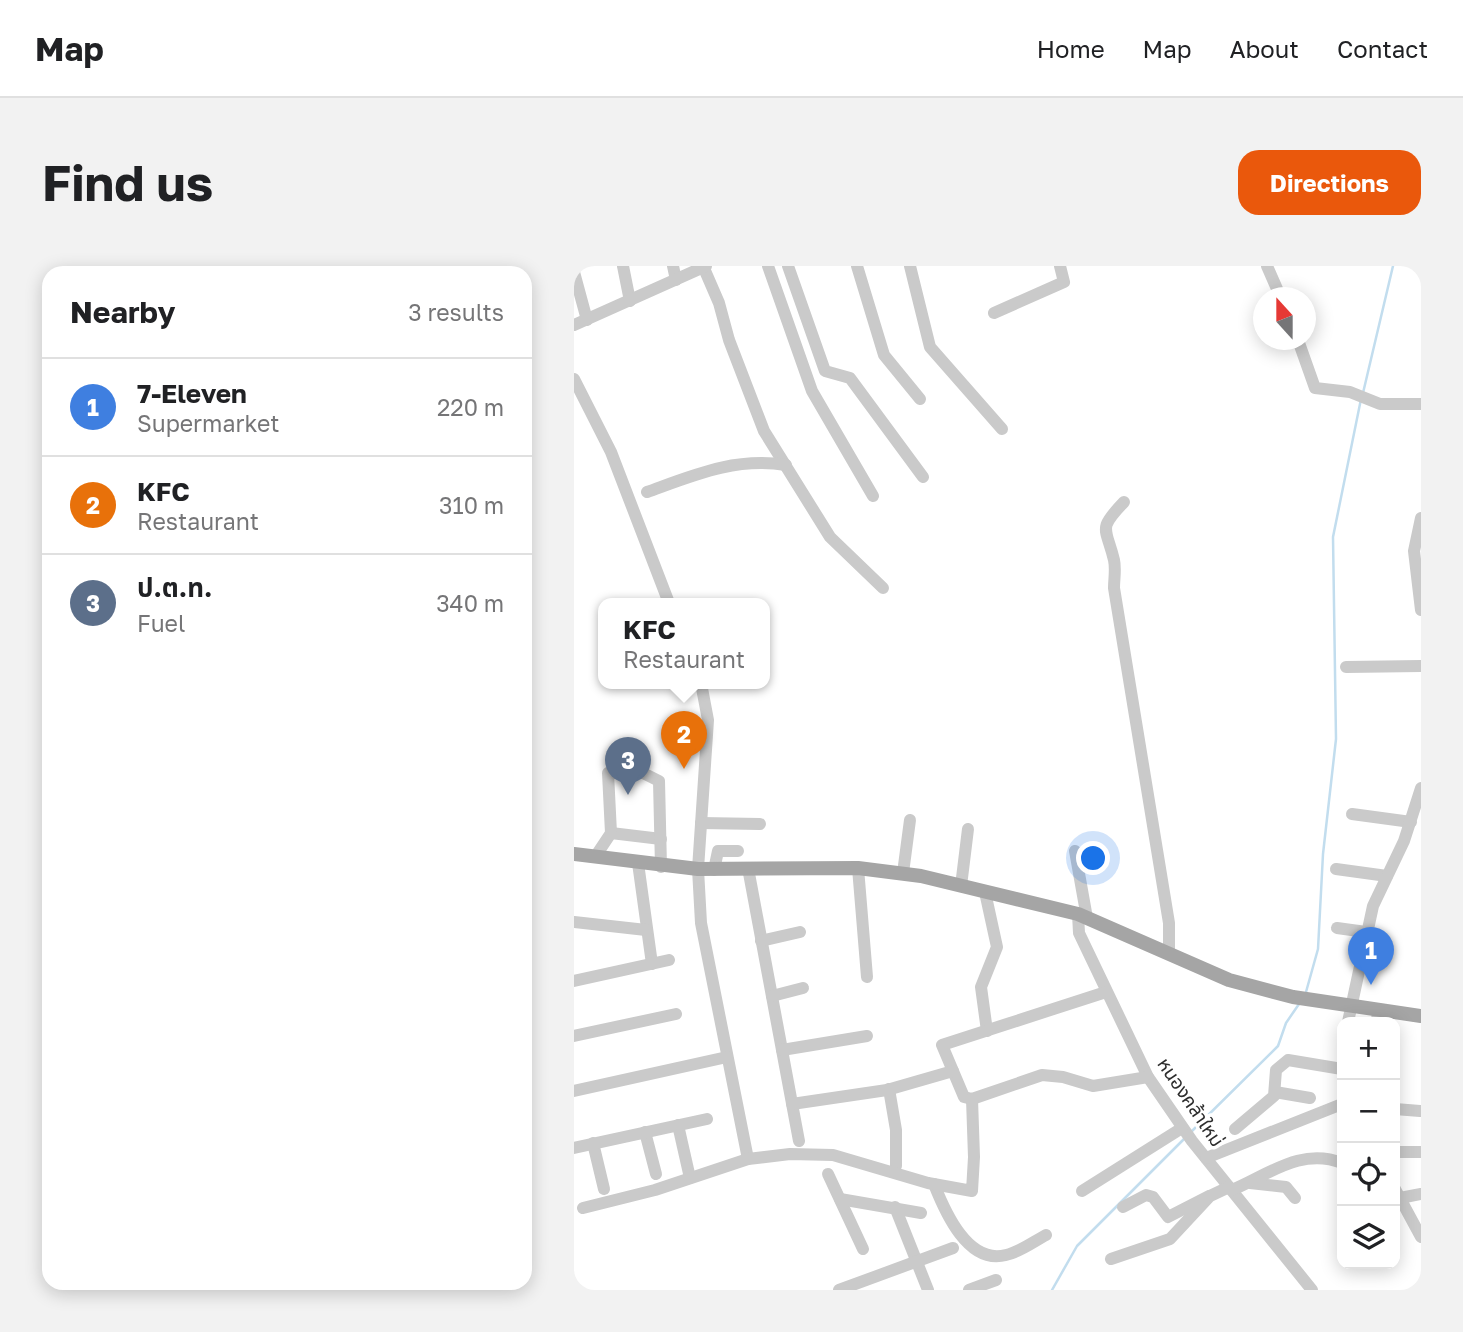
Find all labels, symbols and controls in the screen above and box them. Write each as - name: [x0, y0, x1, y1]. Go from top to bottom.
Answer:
- text: Map: [35, 29, 104, 68]
- text: Home: [1037, 34, 1105, 63]
- text: Map: [1143, 34, 1192, 63]
- text: About: [1230, 34, 1299, 63]
- text: Contact: [1337, 34, 1428, 63]
- button: Directions: [1238, 150, 1421, 215]
- text: Find us: [42, 153, 213, 212]
- north arrow: [1253, 287, 1316, 350]
- text: Nearby: [70, 294, 175, 330]
- text: 3 results: [408, 298, 504, 326]
- text: 7-Eleven: [137, 378, 247, 409]
- text: 1: [87, 393, 99, 421]
- text: 220 m: [437, 393, 504, 421]
- text: Supermarket: [137, 409, 280, 437]
- text: KFC: [137, 476, 190, 507]
- text: 2: [86, 491, 100, 519]
- text: 310 m: [439, 491, 504, 519]
- text: Restaurant: [137, 507, 259, 535]
- text: ป.ต.ท.: [137, 572, 212, 603]
- text: 3: [86, 589, 100, 617]
- text: 340 m: [436, 589, 504, 617]
- popup: [598, 598, 770, 689]
- text: Fuel: [137, 609, 185, 637]
- text: KFC: [623, 614, 676, 645]
- text: Restaurant: [623, 645, 745, 673]
- pin: 2: [661, 711, 707, 769]
- pin: 3: [605, 737, 651, 795]
- your location: [1076, 841, 1110, 875]
- pin: 1: [1348, 927, 1394, 985]
- map controls: [1337, 1017, 1400, 1269]
- button: +: [1337, 1017, 1400, 1080]
- street label: หนองคล้าใหม่: [1153, 1053, 1230, 1151]
- button: −: [1337, 1080, 1400, 1143]
- button: locate: [1337, 1143, 1400, 1206]
- button: layers: [1337, 1206, 1400, 1269]

